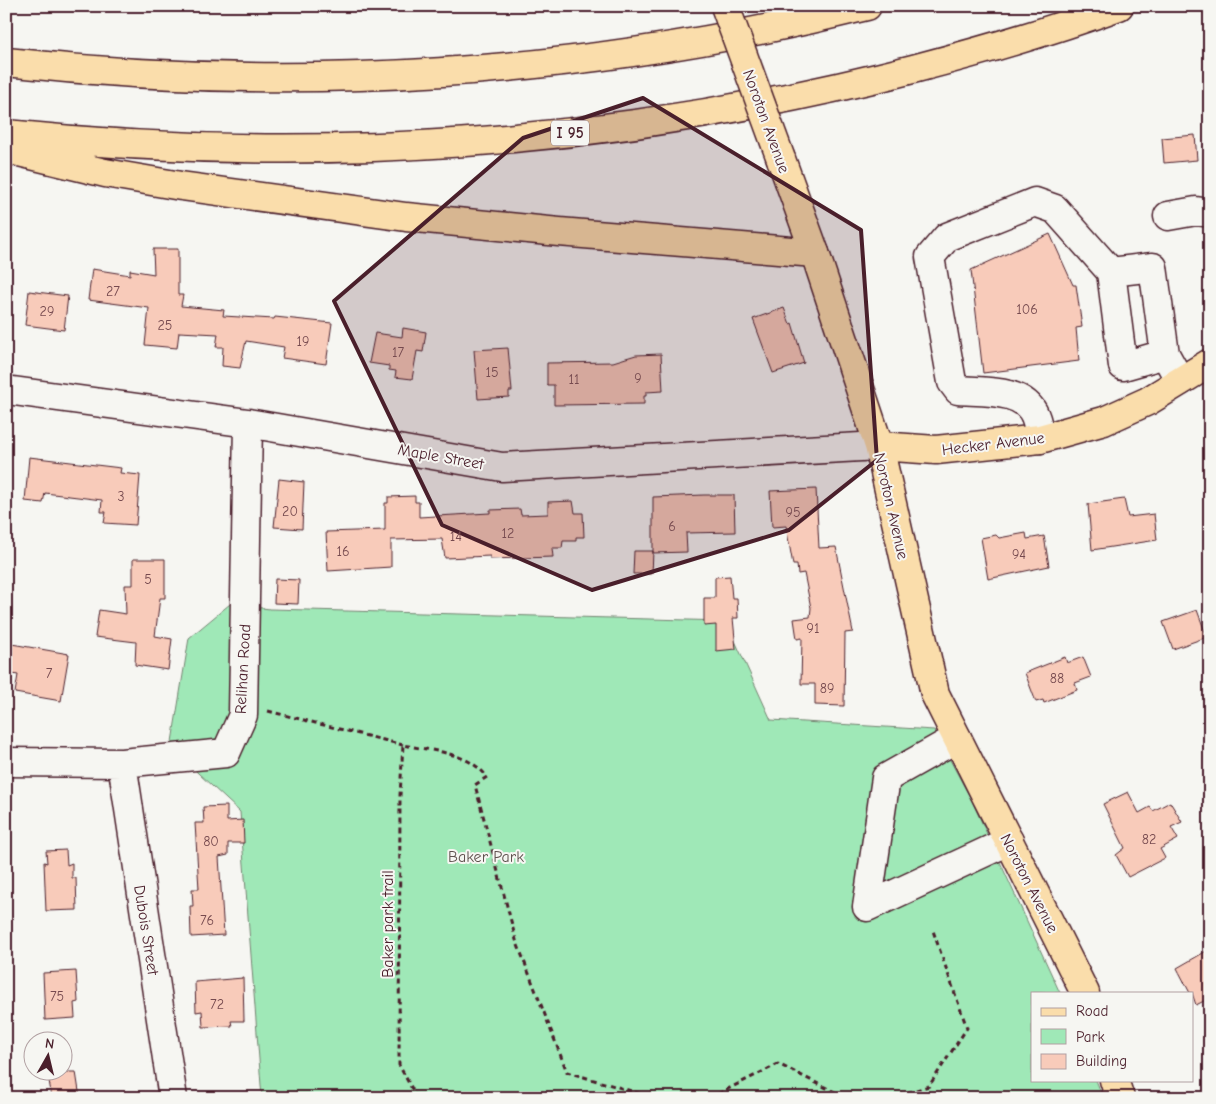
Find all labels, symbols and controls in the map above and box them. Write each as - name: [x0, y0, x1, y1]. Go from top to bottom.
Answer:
- street label: Noroton Avenue: [739, 67, 793, 176]
- road number: I 95: [551, 120, 589, 146]
- house number: 27: [106, 283, 120, 300]
- house number: 106: [1016, 301, 1038, 318]
- house number: 29: [40, 303, 54, 320]
- house number: 25: [158, 317, 172, 334]
- house number: 19: [297, 333, 309, 350]
- house number: 17: [392, 344, 404, 361]
- house number: 15: [485, 364, 499, 381]
- house number: 9: [634, 370, 642, 387]
- house number: 11: [568, 371, 580, 388]
- street label: Hecker Avenue: [941, 429, 1045, 459]
- street label: Maple Street: [396, 441, 486, 473]
- street label: Noroton Avenue: [870, 451, 912, 561]
- house number: 3: [117, 488, 125, 505]
- house number: 20: [282, 503, 298, 520]
- house number: 95: [785, 504, 801, 521]
- house number: 6: [668, 518, 676, 535]
- house number: 12: [502, 525, 514, 542]
- house number: 14: [450, 528, 462, 545]
- house number: 16: [336, 543, 350, 560]
- house number: 94: [1012, 546, 1026, 563]
- house number: 5: [144, 571, 152, 588]
- house number: 91: [807, 620, 819, 637]
- street label: Relihan Road: [232, 624, 254, 715]
- house number: 7: [46, 665, 53, 682]
- house number: 88: [1050, 670, 1064, 687]
- house number: 89: [820, 680, 834, 697]
- street label: Noroton Avenue: [996, 831, 1062, 936]
- house number: 82: [1142, 831, 1156, 848]
- house number: 80: [203, 833, 219, 850]
- park label: Baker Park: [448, 848, 524, 866]
- street label: Baker park trail: [379, 870, 397, 978]
- street label: Dubois Street: [130, 884, 162, 977]
- house number: 76: [200, 912, 214, 929]
- house number: 75: [50, 988, 64, 1005]
- legend: [1031, 992, 1194, 1082]
- house number: 72: [210, 996, 224, 1013]
- text: Road: [1076, 1002, 1108, 1020]
- text: Park: [1076, 1028, 1105, 1046]
- north arrow: [22, 1032, 72, 1082]
- text: N: [44, 1035, 55, 1053]
- text: Building: [1076, 1052, 1127, 1070]

